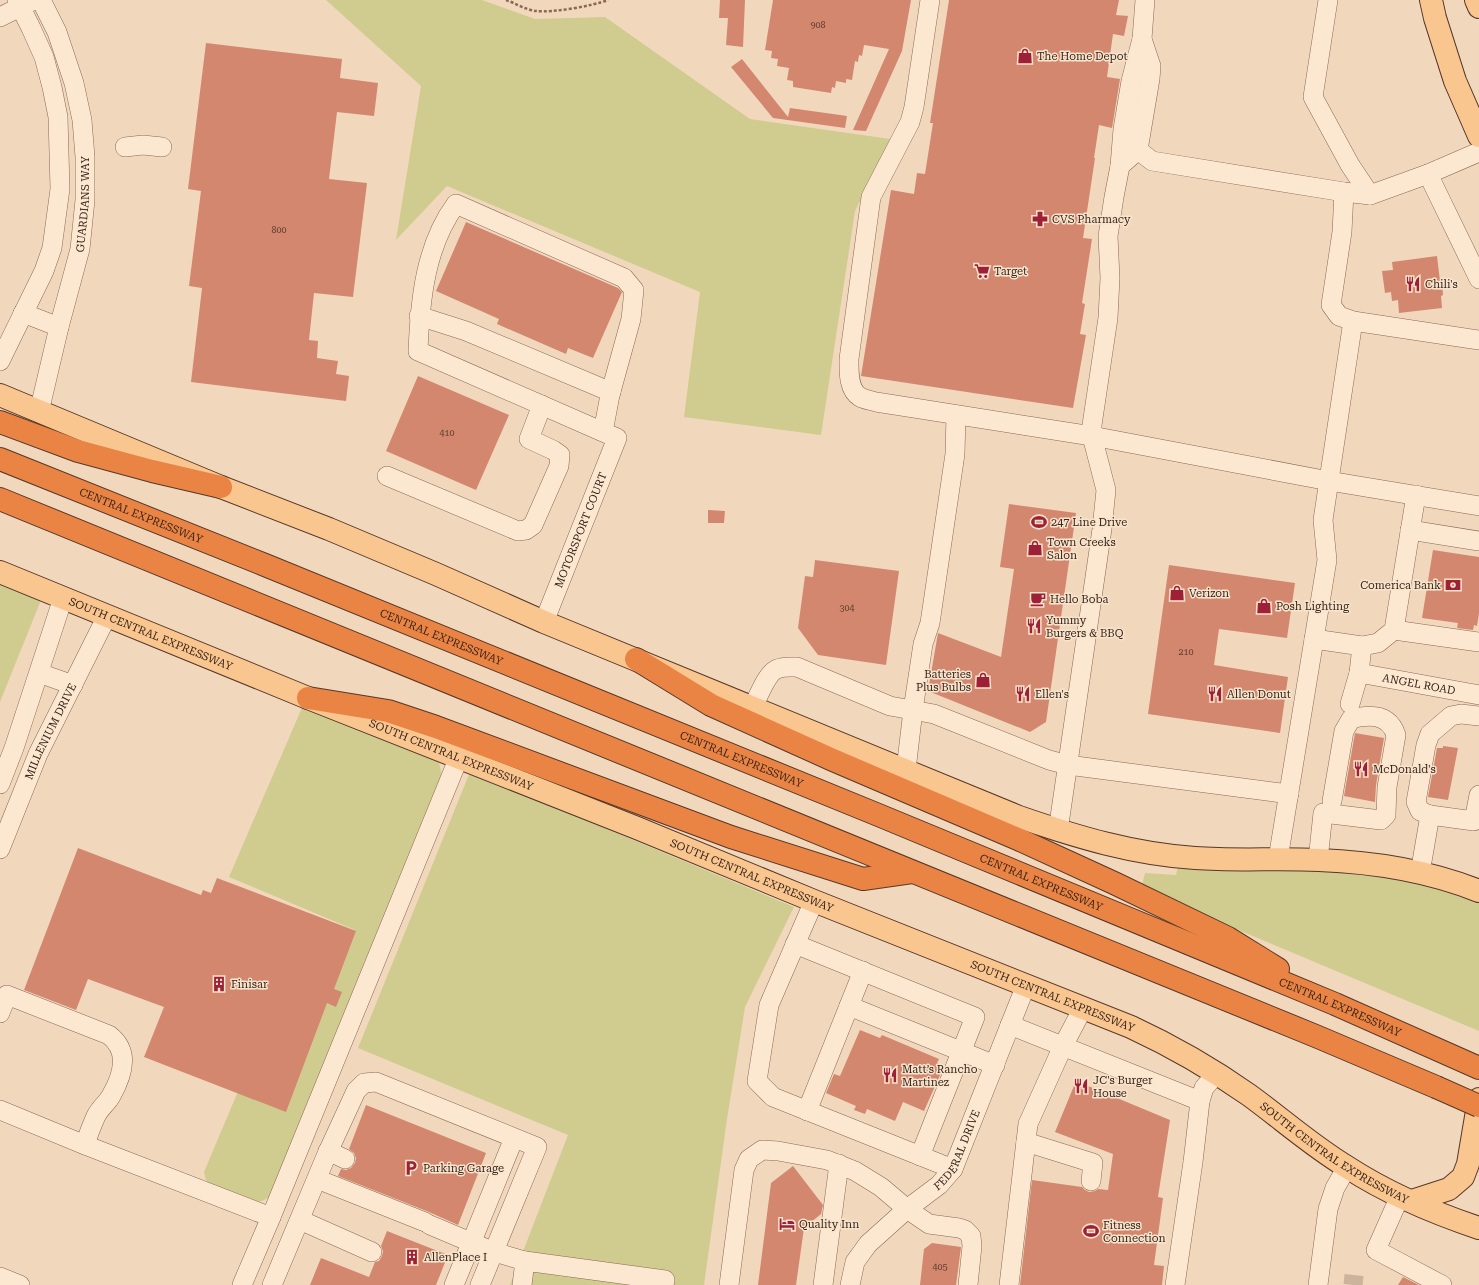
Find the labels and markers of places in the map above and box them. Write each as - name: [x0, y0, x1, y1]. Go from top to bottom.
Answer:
- shop icon: The Home Depot: [1016, 47, 1034, 65]
- place label: The Home Depot: [1037, 50, 1128, 63]
- pharmacy icon: CVS Pharmacy: [1031, 210, 1049, 228]
- place label: CVS Pharmacy: [1052, 213, 1131, 226]
- supermarket icon: Target: [973, 262, 991, 280]
- place label: Target: [994, 265, 1027, 278]
- restaurant icon: Chili's: [1404, 275, 1422, 293]
- place label: Chili's: [1425, 278, 1458, 291]
- sports icon: 247 Line Drive: [1030, 513, 1048, 531]
- place label: 247 Line Drive: [1051, 516, 1127, 529]
- place label: Town Creeks Salon: [1047, 536, 1116, 562]
- shop icon: Town Creeks Salon: [1026, 539, 1044, 557]
- bank icon: Comerica Bank: [1444, 576, 1462, 594]
- place label: Comerica Bank: [1360, 579, 1441, 592]
- shop icon: Verizon: [1168, 584, 1186, 602]
- place label: Verizon: [1189, 587, 1229, 600]
- cafe icon: Hello Boba: [1029, 590, 1047, 608]
- place label: Hello Boba: [1050, 593, 1108, 606]
- shop icon: Posh Lighting: [1255, 597, 1273, 615]
- place label: Posh Lighting: [1276, 600, 1350, 613]
- place label: Yummy Burgers & BBQ: [1046, 614, 1124, 640]
- restaurant icon: Yummy Burgers & BBQ: [1025, 617, 1043, 635]
- place label: Batteries Plus Bulbs: [916, 668, 971, 694]
- shop icon: Batteries Plus Bulbs: [974, 671, 992, 689]
- restaurant icon: Ellen's: [1014, 685, 1032, 703]
- restaurant icon: Allen Donut: [1206, 685, 1224, 703]
- place label: Ellen's: [1035, 688, 1069, 701]
- place label: Allen Donut: [1227, 688, 1291, 701]
- restaurant icon: McDonald's: [1352, 760, 1370, 778]
- place label: McDonald's: [1373, 763, 1436, 776]
- building icon: Finisar: [210, 975, 228, 993]
- place label: Finisar: [231, 978, 268, 991]
- place label: Matt’s Rancho Martinez: [902, 1063, 978, 1089]
- restaurant icon: Matt’s Rancho Martinez: [881, 1066, 899, 1084]
- place label: JC's Burger House: [1093, 1074, 1153, 1100]
- restaurant icon: JC's Burger House: [1072, 1077, 1090, 1095]
- parking icon: Parking Garage: [402, 1159, 420, 1177]
- place label: Parking Garage: [423, 1162, 504, 1175]
- hotel icon: Quality Inn: [778, 1215, 796, 1233]
- place label: Quality Inn: [799, 1218, 859, 1231]
- place label: Fitness Connection: [1103, 1219, 1166, 1245]
- sports icon: Fitness Connection: [1082, 1222, 1100, 1240]
- building icon: AllenPlace I: [403, 1248, 421, 1266]
- place label: AllenPlace I: [424, 1251, 487, 1264]

